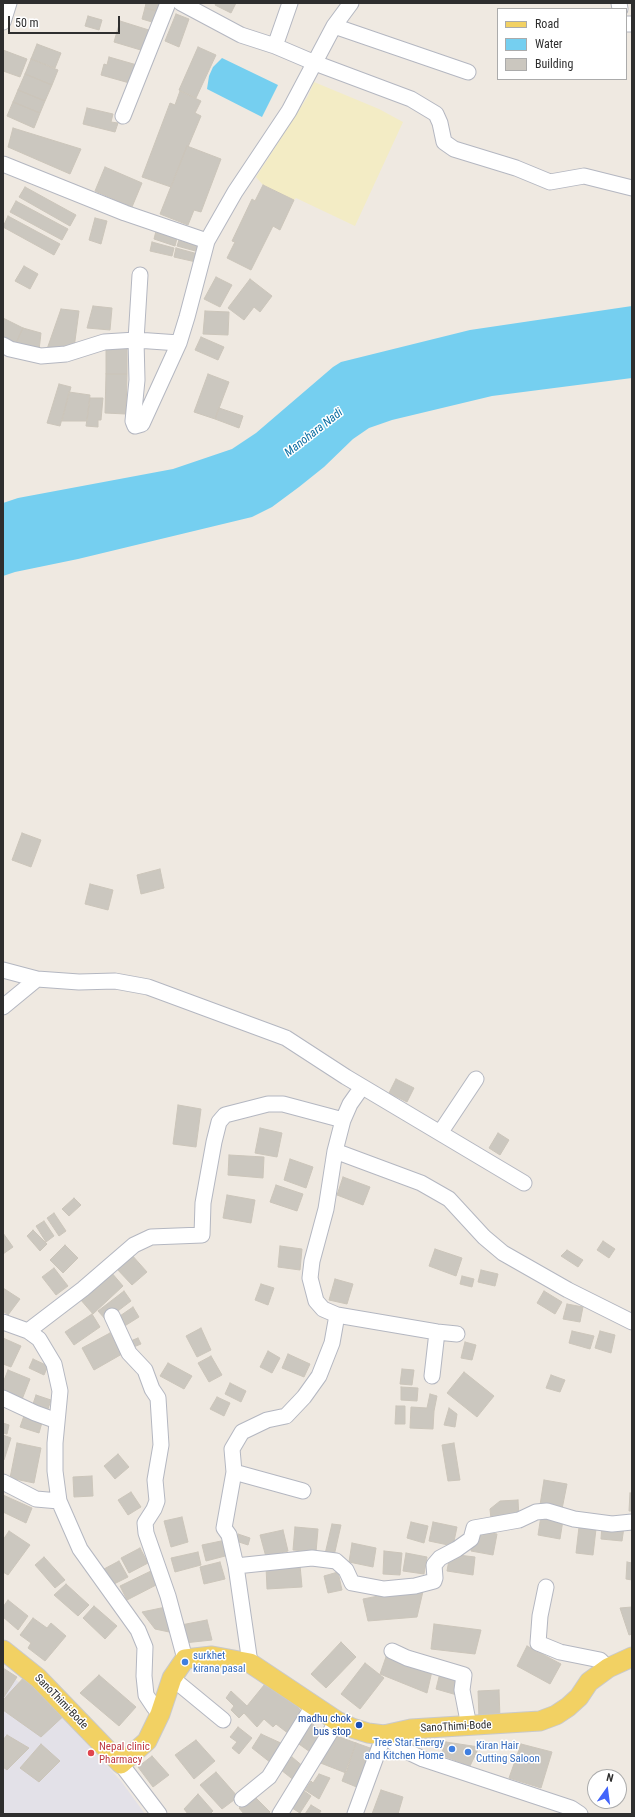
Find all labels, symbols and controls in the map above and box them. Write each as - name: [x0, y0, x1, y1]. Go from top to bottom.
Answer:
- scale bar: [10, 8, 122, 34]
- legend: [497, 8, 627, 80]
- text: 50 m: [15, 16, 39, 30]
- text: Road: [535, 17, 559, 31]
- text: Water: [535, 37, 563, 51]
- text: Building: [535, 57, 573, 71]
- water label: Manohara Nadi: [282, 406, 346, 460]
- place label: surkhet kirana pasal: [193, 1649, 246, 1675]
- marker: surkhet kirana pasal: [180, 1657, 190, 1667]
- street label: SanoThimi-Bode: [32, 1672, 90, 1732]
- place label: madhu chok bus stop: [298, 1712, 351, 1738]
- street label: SanoThimi-Bode: [420, 1719, 492, 1735]
- marker: madhu chok bus stop: [354, 1720, 364, 1730]
- place label: Tree Star Energy and Kitchen Home: [364, 1736, 444, 1762]
- place label: Kiran Hair Cutting Saloon: [476, 1739, 540, 1765]
- place label: Nepal clinic Pharmacy: [99, 1740, 150, 1766]
- marker: Tree Star Energy and Kitchen Home: [447, 1744, 457, 1754]
- marker: Kiran Hair Cutting Saloon: [463, 1747, 473, 1757]
- marker: Nepal clinic Pharmacy: [86, 1748, 96, 1758]
- north arrow: [587, 1769, 627, 1809]
- text: N: [605, 1771, 615, 1785]

